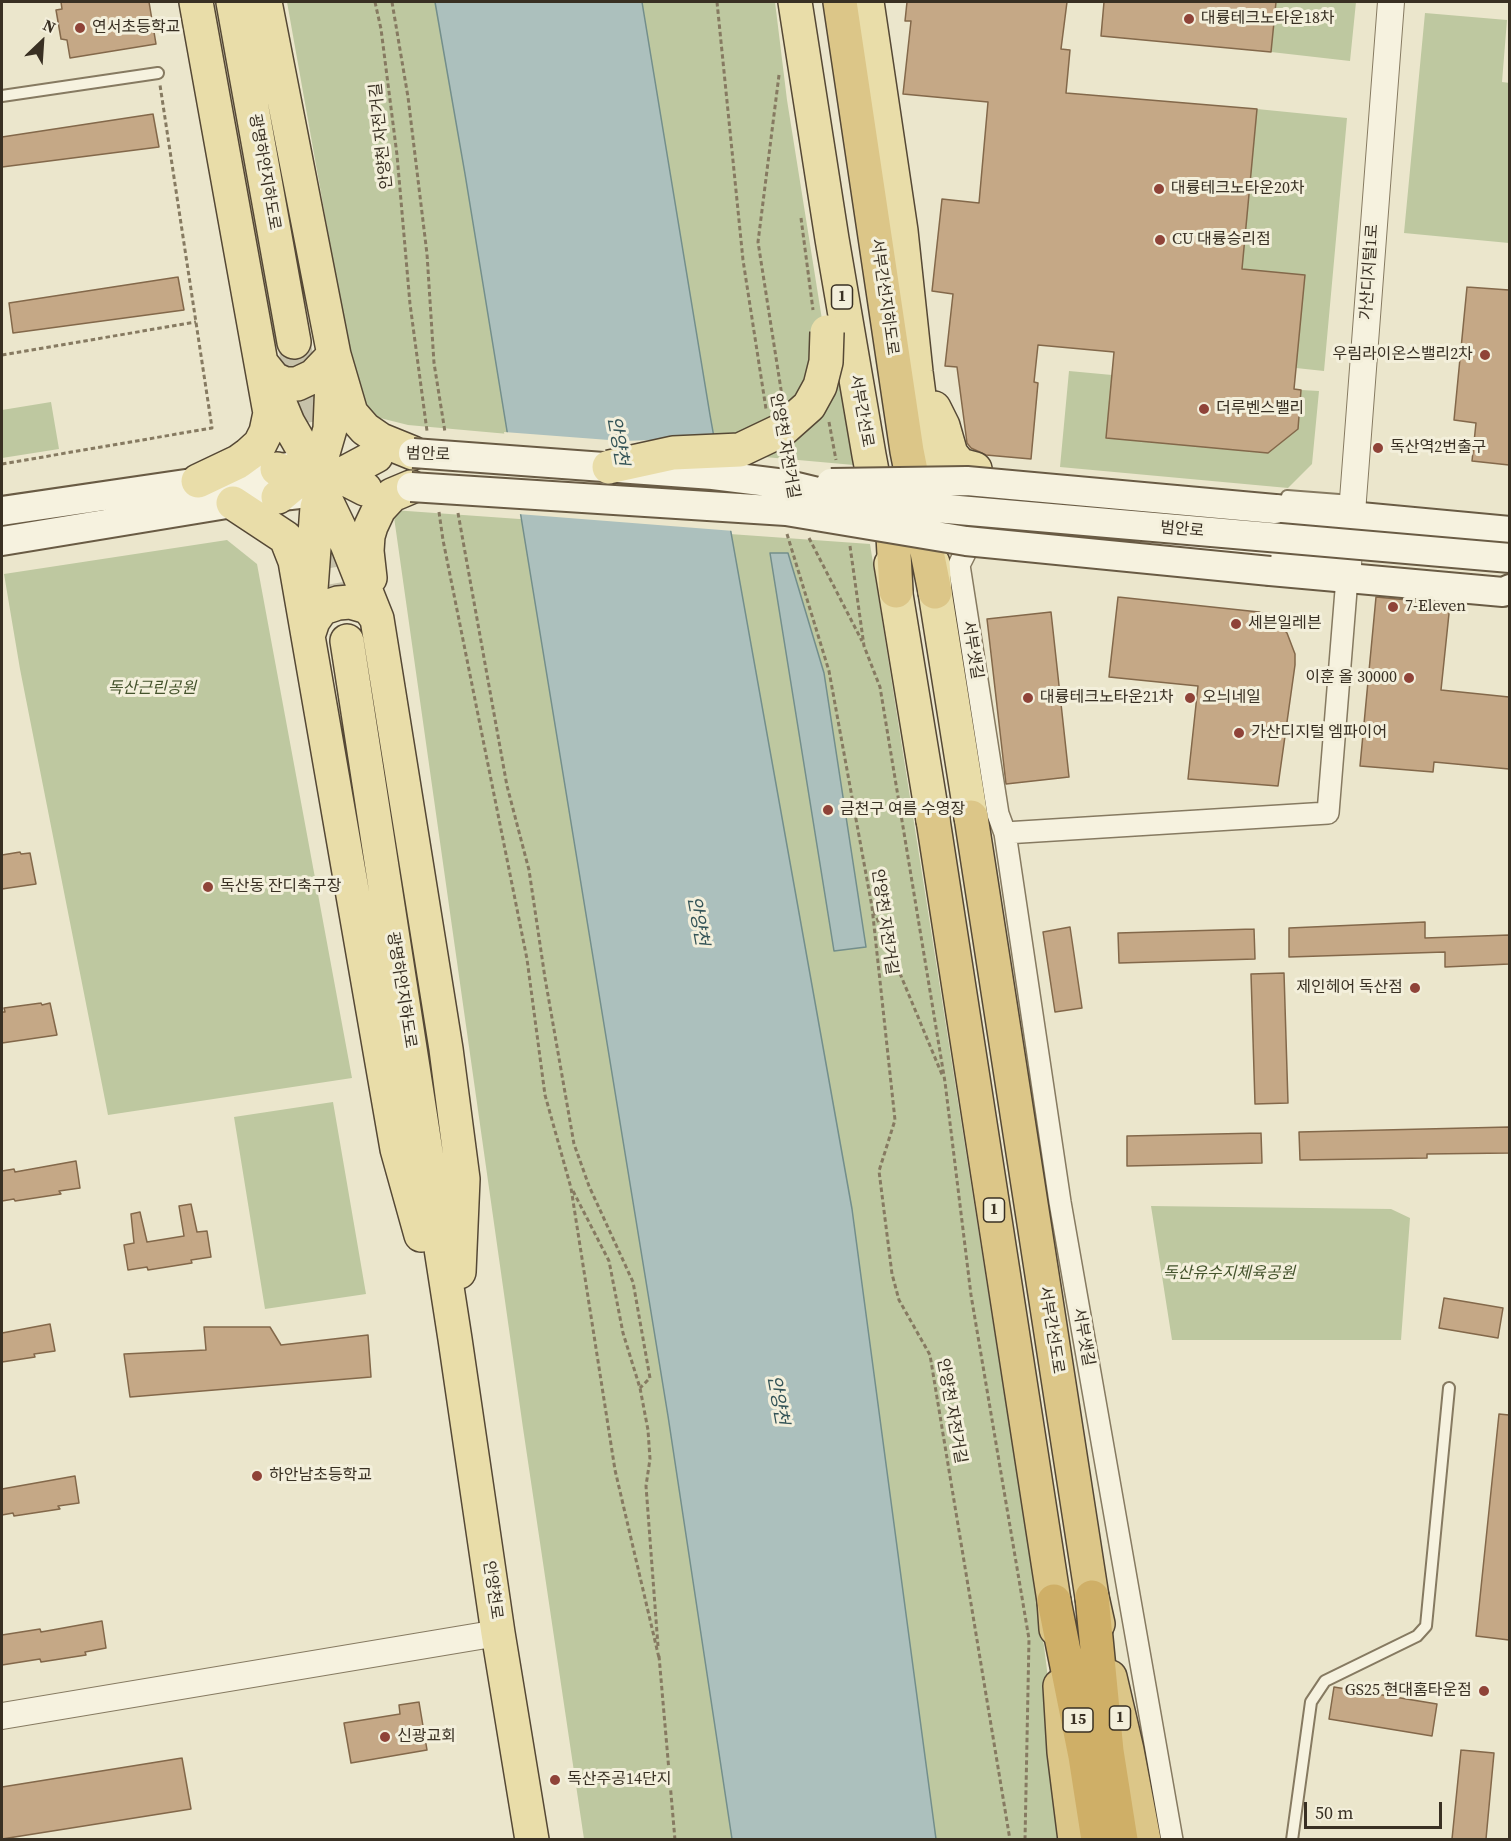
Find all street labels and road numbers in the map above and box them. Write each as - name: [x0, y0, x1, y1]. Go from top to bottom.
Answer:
- street label: 안양천 자전거길: [367, 82, 397, 190]
- street label: 광명하안지하도로: [244, 112, 284, 232]
- street label: 가산디지털1로: [1357, 223, 1383, 321]
- street label: 서부간선지하도로: [866, 237, 902, 357]
- road number: 1: [832, 285, 852, 309]
- street label: 서부간선로: [845, 373, 877, 449]
- street label: 안양천 자전거길: [765, 392, 803, 500]
- street label: 범안로: [406, 445, 450, 465]
- street label: 범안로: [1159, 519, 1205, 541]
- street label: 서부샛길: [958, 619, 986, 681]
- street label: 안양천 자전거길: [867, 868, 901, 976]
- street label: 광명하안지하도로: [382, 930, 420, 1050]
- road number: 1: [984, 1198, 1004, 1222]
- street label: 서부간선도로: [1035, 1285, 1067, 1375]
- street label: 서부샛길: [1068, 1306, 1098, 1368]
- street label: 안양천 자전거길: [932, 1357, 970, 1465]
- street label: 안양천로: [478, 1560, 506, 1620]
- road number: 1: [1110, 1706, 1130, 1730]
- road number: 15: [1063, 1708, 1093, 1732]

